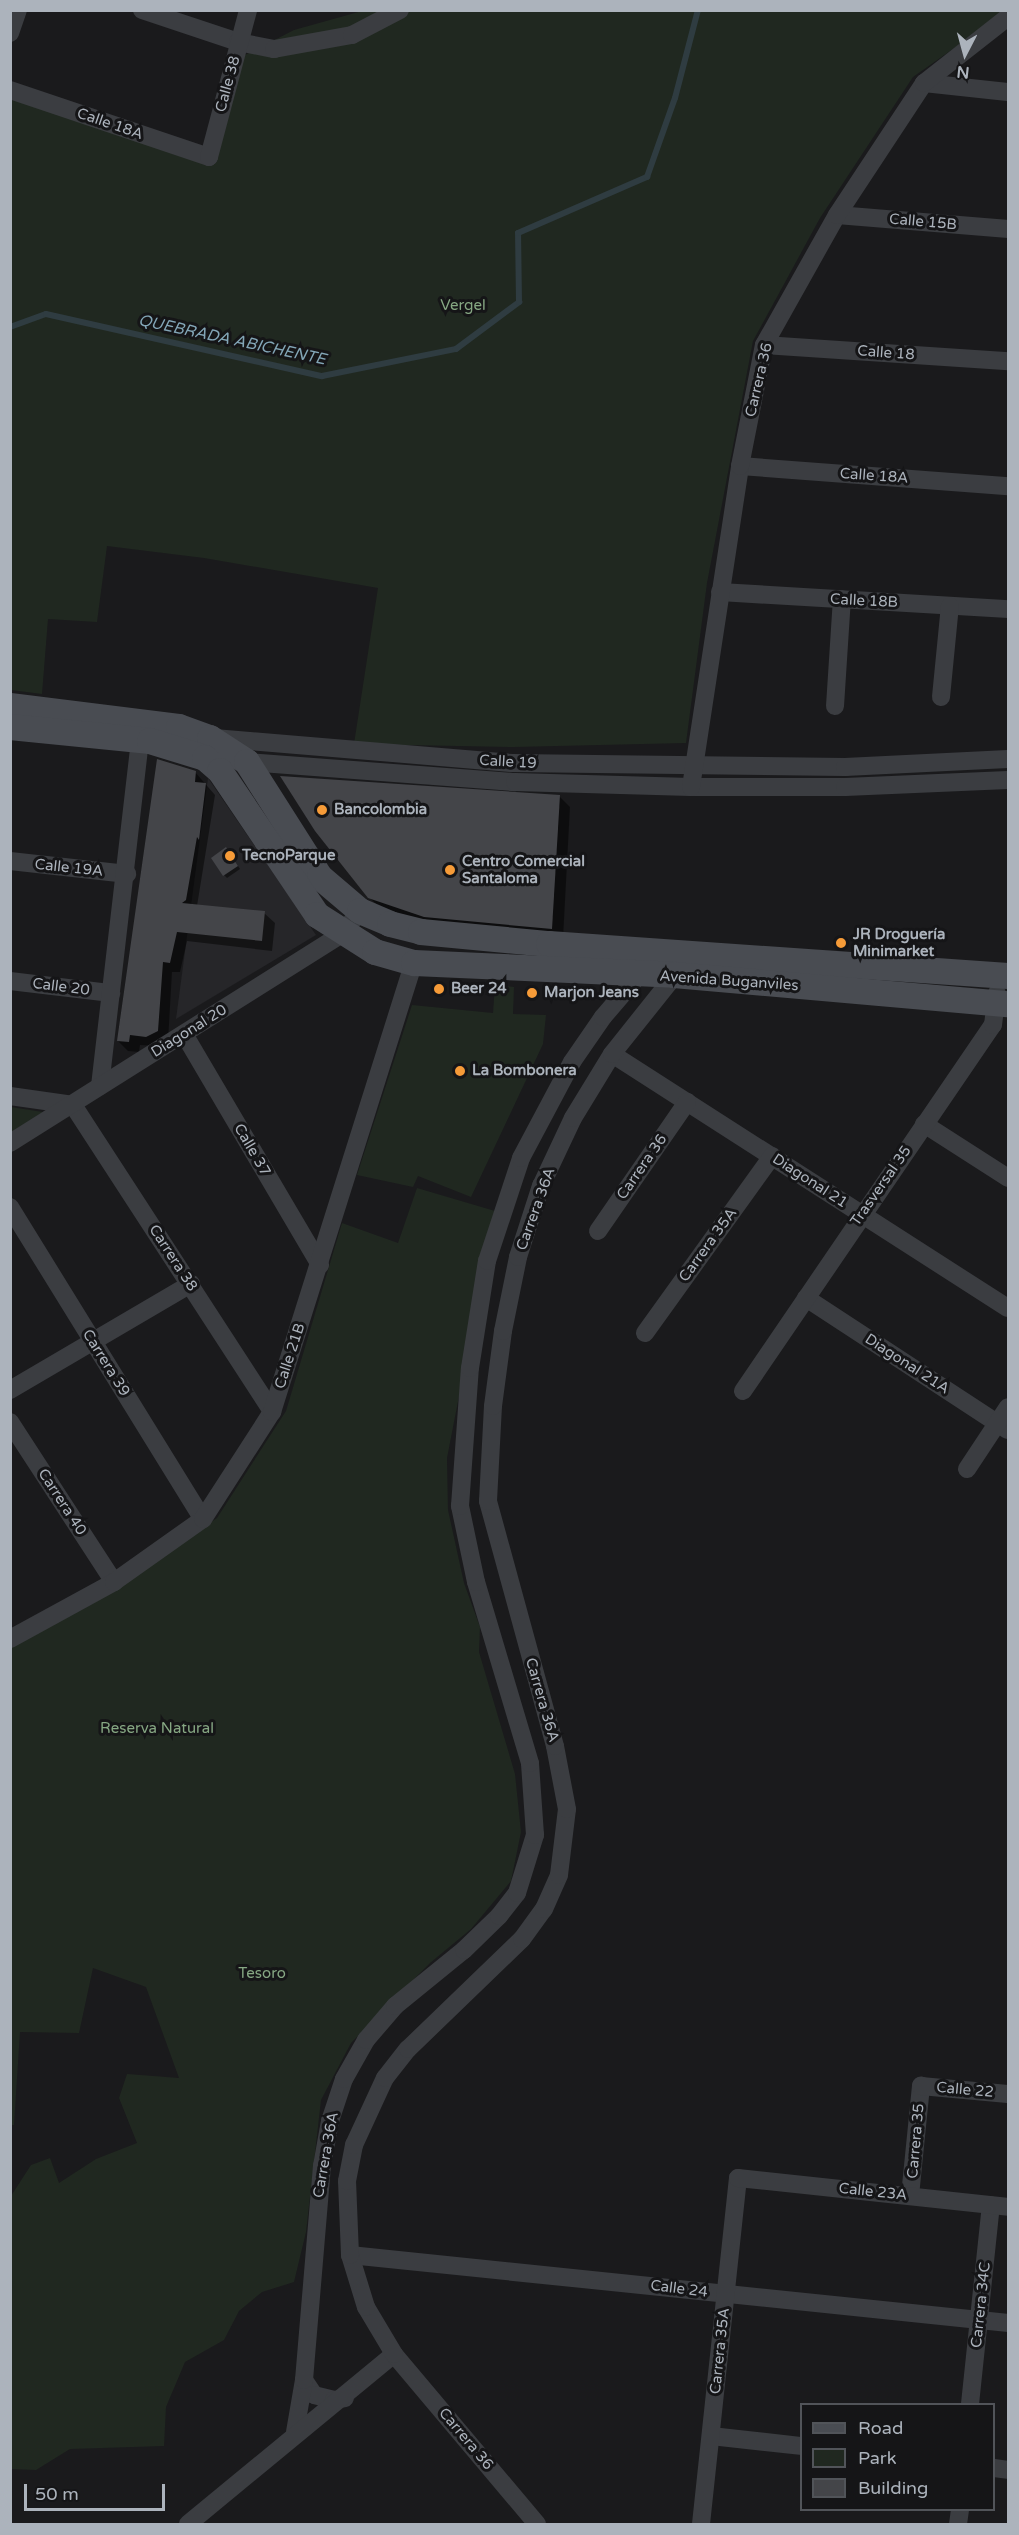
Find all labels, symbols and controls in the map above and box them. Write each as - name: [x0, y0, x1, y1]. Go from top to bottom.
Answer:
- north arrow: [935, 24, 995, 84]
- street label: Calle 38: [212, 54, 244, 114]
- text: N: [956, 61, 971, 83]
- street label: Calle 18A: [75, 104, 145, 144]
- street label: Calle 15B: [888, 210, 958, 234]
- park label: Vergel: [440, 297, 486, 315]
- water label: QUEBRADA ABICHENTE: [136, 311, 328, 369]
- street label: Carrera 36: [742, 341, 776, 419]
- street label: Calle 18: [857, 342, 915, 364]
- street label: Calle 18A: [839, 465, 909, 487]
- street label: Calle 18B: [830, 590, 898, 612]
- street label: Calle 19: [479, 752, 537, 772]
- place label: Bancolombia: [334, 801, 427, 819]
- marker: Bancolombia: [315, 803, 329, 817]
- place label: TecnoParque: [242, 847, 335, 865]
- marker: TecnoParque: [223, 849, 237, 863]
- place label: Centro Comercial Santaloma: [462, 852, 585, 887]
- street label: Calle 19A: [34, 855, 104, 881]
- marker: Centro Comercial Santaloma: [443, 863, 457, 877]
- place label: JR Droguería Minimarket: [853, 925, 945, 960]
- marker: JR Droguería Minimarket: [834, 936, 848, 950]
- street label: Avenida Buganviles: [659, 967, 799, 995]
- street label: Calle 20: [31, 975, 91, 999]
- place label: Beer 24: [451, 980, 507, 998]
- marker: Beer 24: [432, 982, 446, 996]
- place label: Marjon Jeans: [544, 984, 639, 1002]
- marker: Marjon Jeans: [525, 986, 539, 1000]
- street label: Diagonal 20: [148, 1001, 230, 1061]
- place label: La Bombonera: [472, 1062, 577, 1080]
- marker: La Bombonera: [453, 1064, 467, 1078]
- street label: Calle 37: [230, 1121, 274, 1179]
- street label: Carrera 36: [613, 1131, 671, 1203]
- street label: Trasversal 35: [847, 1142, 915, 1230]
- street label: Diagonal 21: [769, 1150, 851, 1212]
- street label: Carrera 36A: [513, 1165, 559, 1253]
- street label: Carrera 35A: [675, 1205, 741, 1285]
- street label: Carrera 38: [145, 1221, 201, 1295]
- street label: Calle 21B: [271, 1321, 309, 1391]
- street label: Carrera 39: [78, 1326, 134, 1400]
- street label: Diagonal 21A: [861, 1330, 953, 1398]
- street label: Carrera 40: [34, 1465, 90, 1539]
- street label: Carrera 36A: [521, 1656, 563, 1744]
- park label: Reserva Natural: [100, 1720, 214, 1738]
- park label: Tesoro: [238, 1965, 286, 1983]
- street label: Calle 22: [936, 2079, 994, 2101]
- street label: Carrera 35: [904, 2103, 928, 2179]
- street label: Carrera 36A: [310, 2111, 342, 2199]
- street label: Calle 23A: [838, 2179, 908, 2205]
- street label: Carrera 34C: [968, 2261, 994, 2349]
- street label: Calle 24: [649, 2277, 709, 2301]
- street label: Carrera 35A: [707, 2307, 733, 2395]
- legend: [800, 2403, 995, 2511]
- street label: Carrera 36: [435, 2404, 497, 2474]
- text: Road: [858, 2417, 903, 2439]
- text: Park: [858, 2447, 896, 2469]
- scale bar: [27, 2472, 168, 2510]
- text: Building: [858, 2477, 928, 2499]
- text: 50 m: [35, 2483, 79, 2505]

